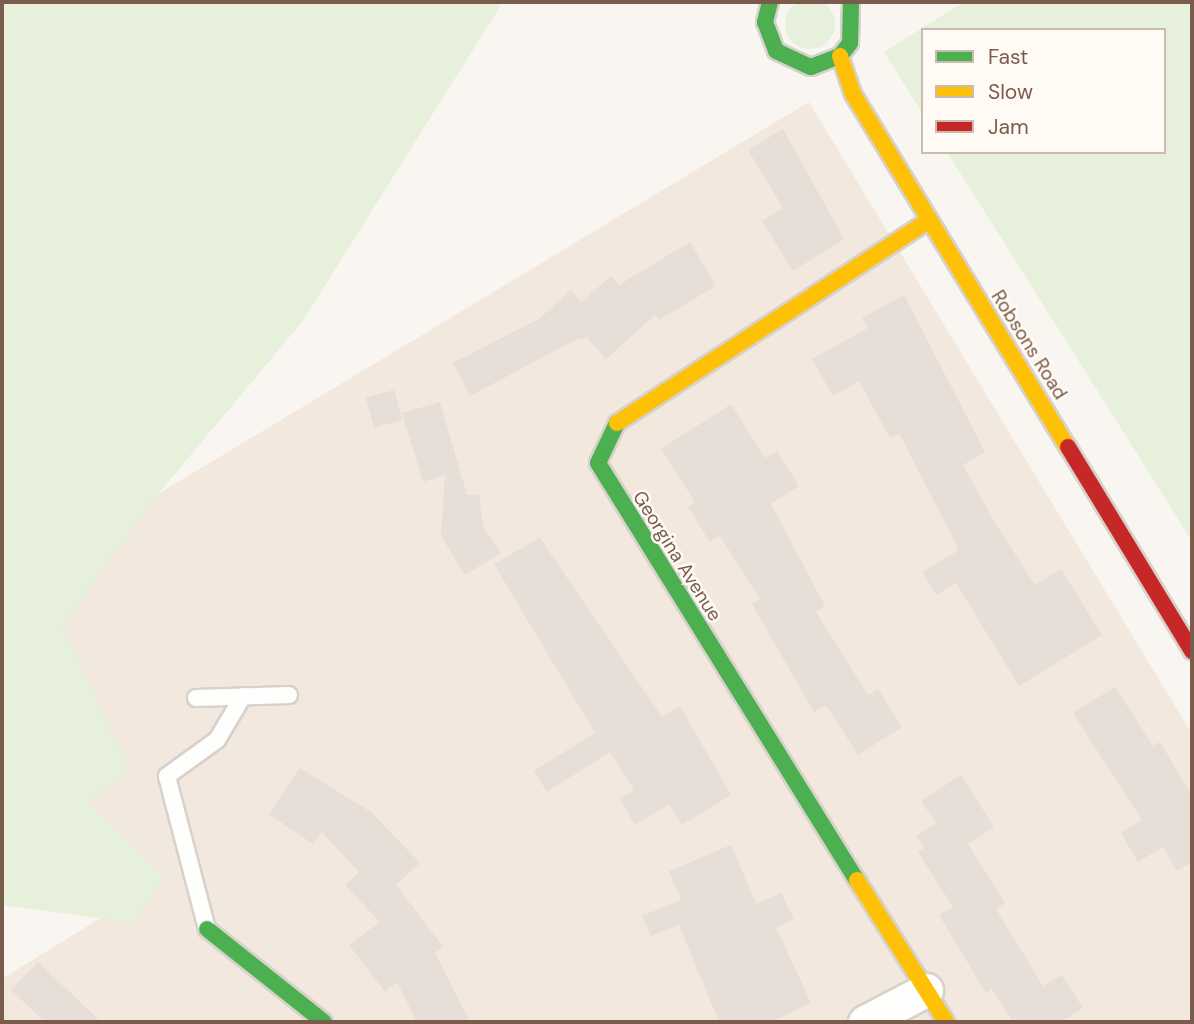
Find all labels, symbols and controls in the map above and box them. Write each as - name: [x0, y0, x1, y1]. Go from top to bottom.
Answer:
- legend: [921, 28, 1166, 154]
- text: Fast: [988, 43, 1028, 71]
- text: Slow: [988, 78, 1033, 106]
- text: Jam: [988, 113, 1029, 141]
- street label: Robsons Road: [986, 286, 1072, 404]
- street label: Georgina Avenue: [628, 487, 726, 625]

